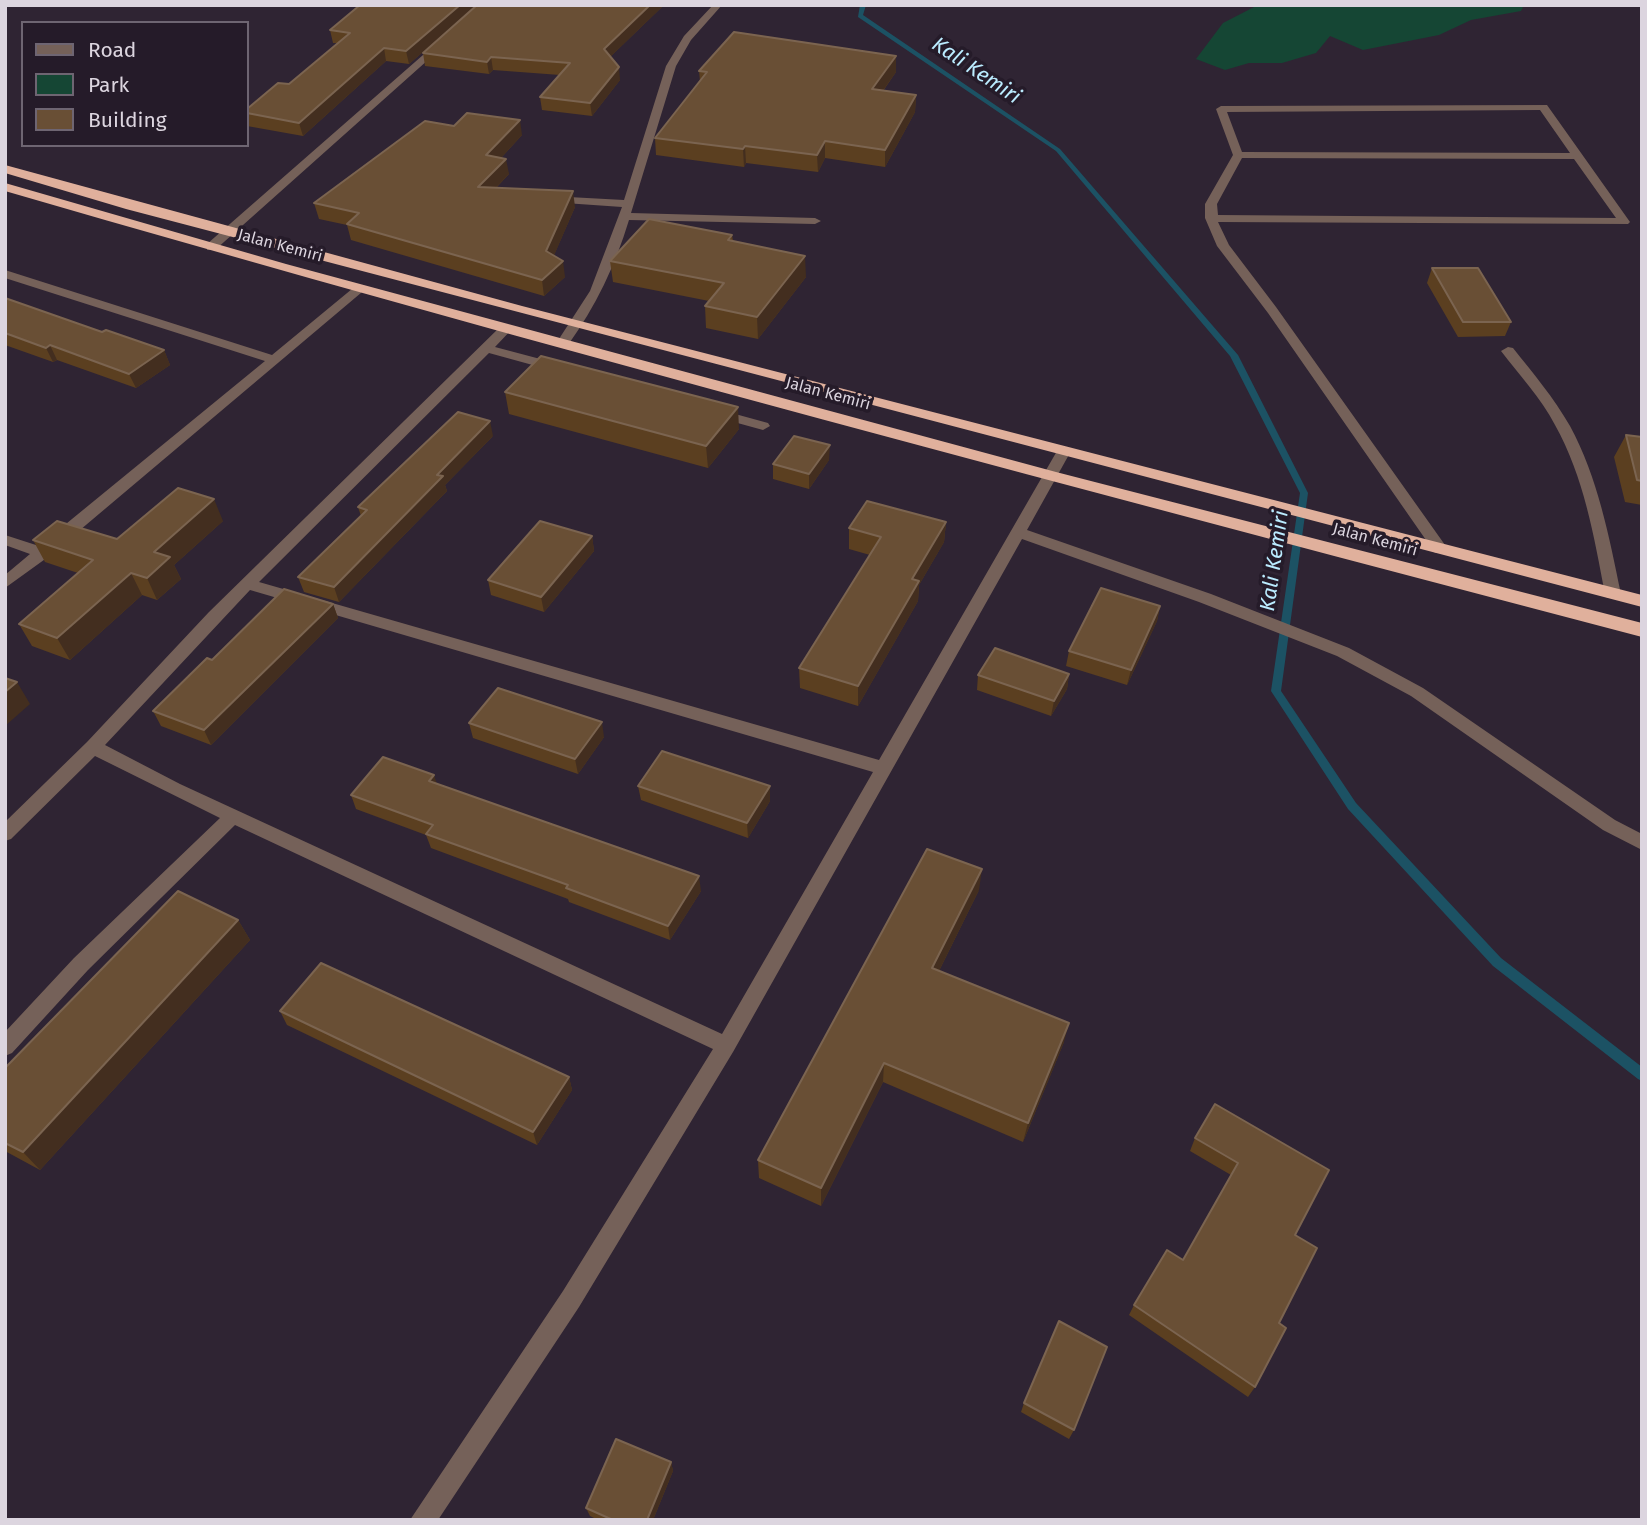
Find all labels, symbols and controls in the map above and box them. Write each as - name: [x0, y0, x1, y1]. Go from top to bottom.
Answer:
- legend: [21, 21, 248, 147]
- water label: Kali Kemiri: [927, 32, 1025, 110]
- text: Road: [88, 37, 136, 63]
- text: Park: [88, 72, 129, 98]
- text: Building: [88, 107, 167, 133]
- street label: Jalan Kemiri: [235, 225, 325, 267]
- street label: Jalan Kemiri: [783, 373, 873, 415]
- water label: Kali Kemiri: [1255, 509, 1295, 613]
- street label: Jalan Kemiri: [1330, 519, 1420, 561]

